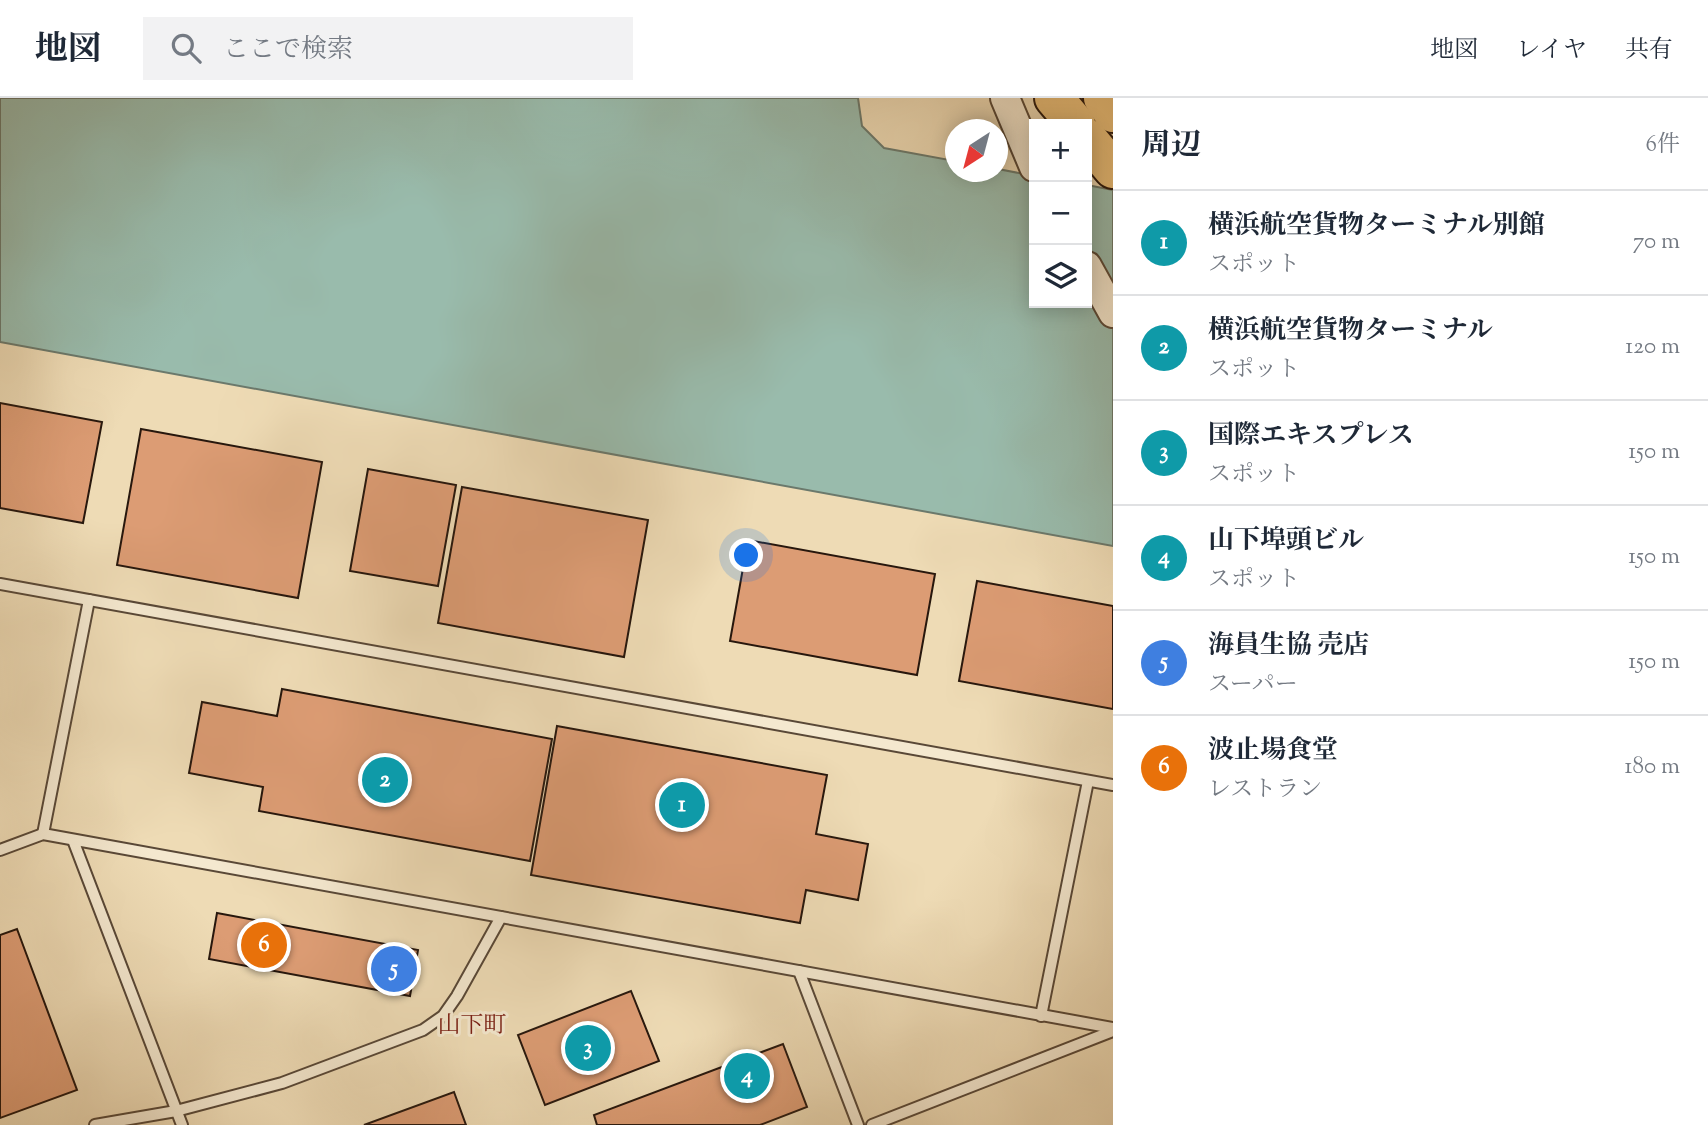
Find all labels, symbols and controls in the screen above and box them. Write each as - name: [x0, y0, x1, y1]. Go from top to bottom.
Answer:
- search box: [143, 17, 633, 80]
- text: 地図: [35, 27, 101, 75]
- icon: search: [167, 29, 205, 67]
- text: ここで検索: [223, 32, 353, 69]
- text: 地図: [1430, 34, 1478, 68]
- text: レイヤ: [1516, 34, 1587, 68]
- text: 共有: [1625, 34, 1673, 68]
- north arrow: [945, 119, 1008, 182]
- map controls: [1029, 119, 1092, 308]
- button: +: [1029, 119, 1092, 182]
- text: 周辺: [1141, 125, 1201, 168]
- text: 6件: [1646, 129, 1680, 162]
- button: −: [1029, 182, 1092, 245]
- text: 横浜航空貨物ターミナル別館: [1208, 208, 1545, 245]
- text: 1: [1160, 226, 1168, 259]
- text: 70 m: [1633, 226, 1680, 259]
- button: layers: [1029, 245, 1092, 308]
- text: スポット: [1208, 249, 1300, 282]
- text: 横浜航空貨物ターミナル: [1208, 313, 1493, 350]
- text: 2: [1159, 331, 1169, 364]
- text: 120 m: [1625, 331, 1680, 364]
- text: スポット: [1208, 354, 1300, 387]
- text: 国際エキスプレス: [1208, 418, 1414, 455]
- text: 3: [1159, 436, 1169, 469]
- text: 150 m: [1628, 436, 1680, 469]
- text: スポット: [1208, 459, 1300, 492]
- text: 山下埠頭ビル: [1208, 523, 1364, 560]
- your location: [729, 538, 763, 572]
- text: 4: [1158, 541, 1170, 574]
- text: 150 m: [1628, 541, 1680, 574]
- text: スポット: [1208, 564, 1300, 597]
- text: 海員生協 売店: [1208, 628, 1370, 665]
- text: 5: [1160, 646, 1168, 679]
- text: 150 m: [1628, 646, 1680, 679]
- text: スーパー: [1208, 669, 1298, 702]
- text: 波止場食堂: [1208, 733, 1338, 770]
- text: 6: [1158, 751, 1170, 784]
- text: 180 m: [1625, 751, 1680, 784]
- pin: 2: [362, 754, 408, 806]
- text: レストラン: [1208, 774, 1322, 807]
- pin: 1: [659, 779, 705, 831]
- pin: 6: [241, 919, 287, 971]
- pin: 5: [371, 943, 417, 995]
- district label: 山下町: [438, 1010, 507, 1043]
- pin: 3: [565, 1022, 611, 1074]
- pin: 4: [724, 1050, 770, 1102]

